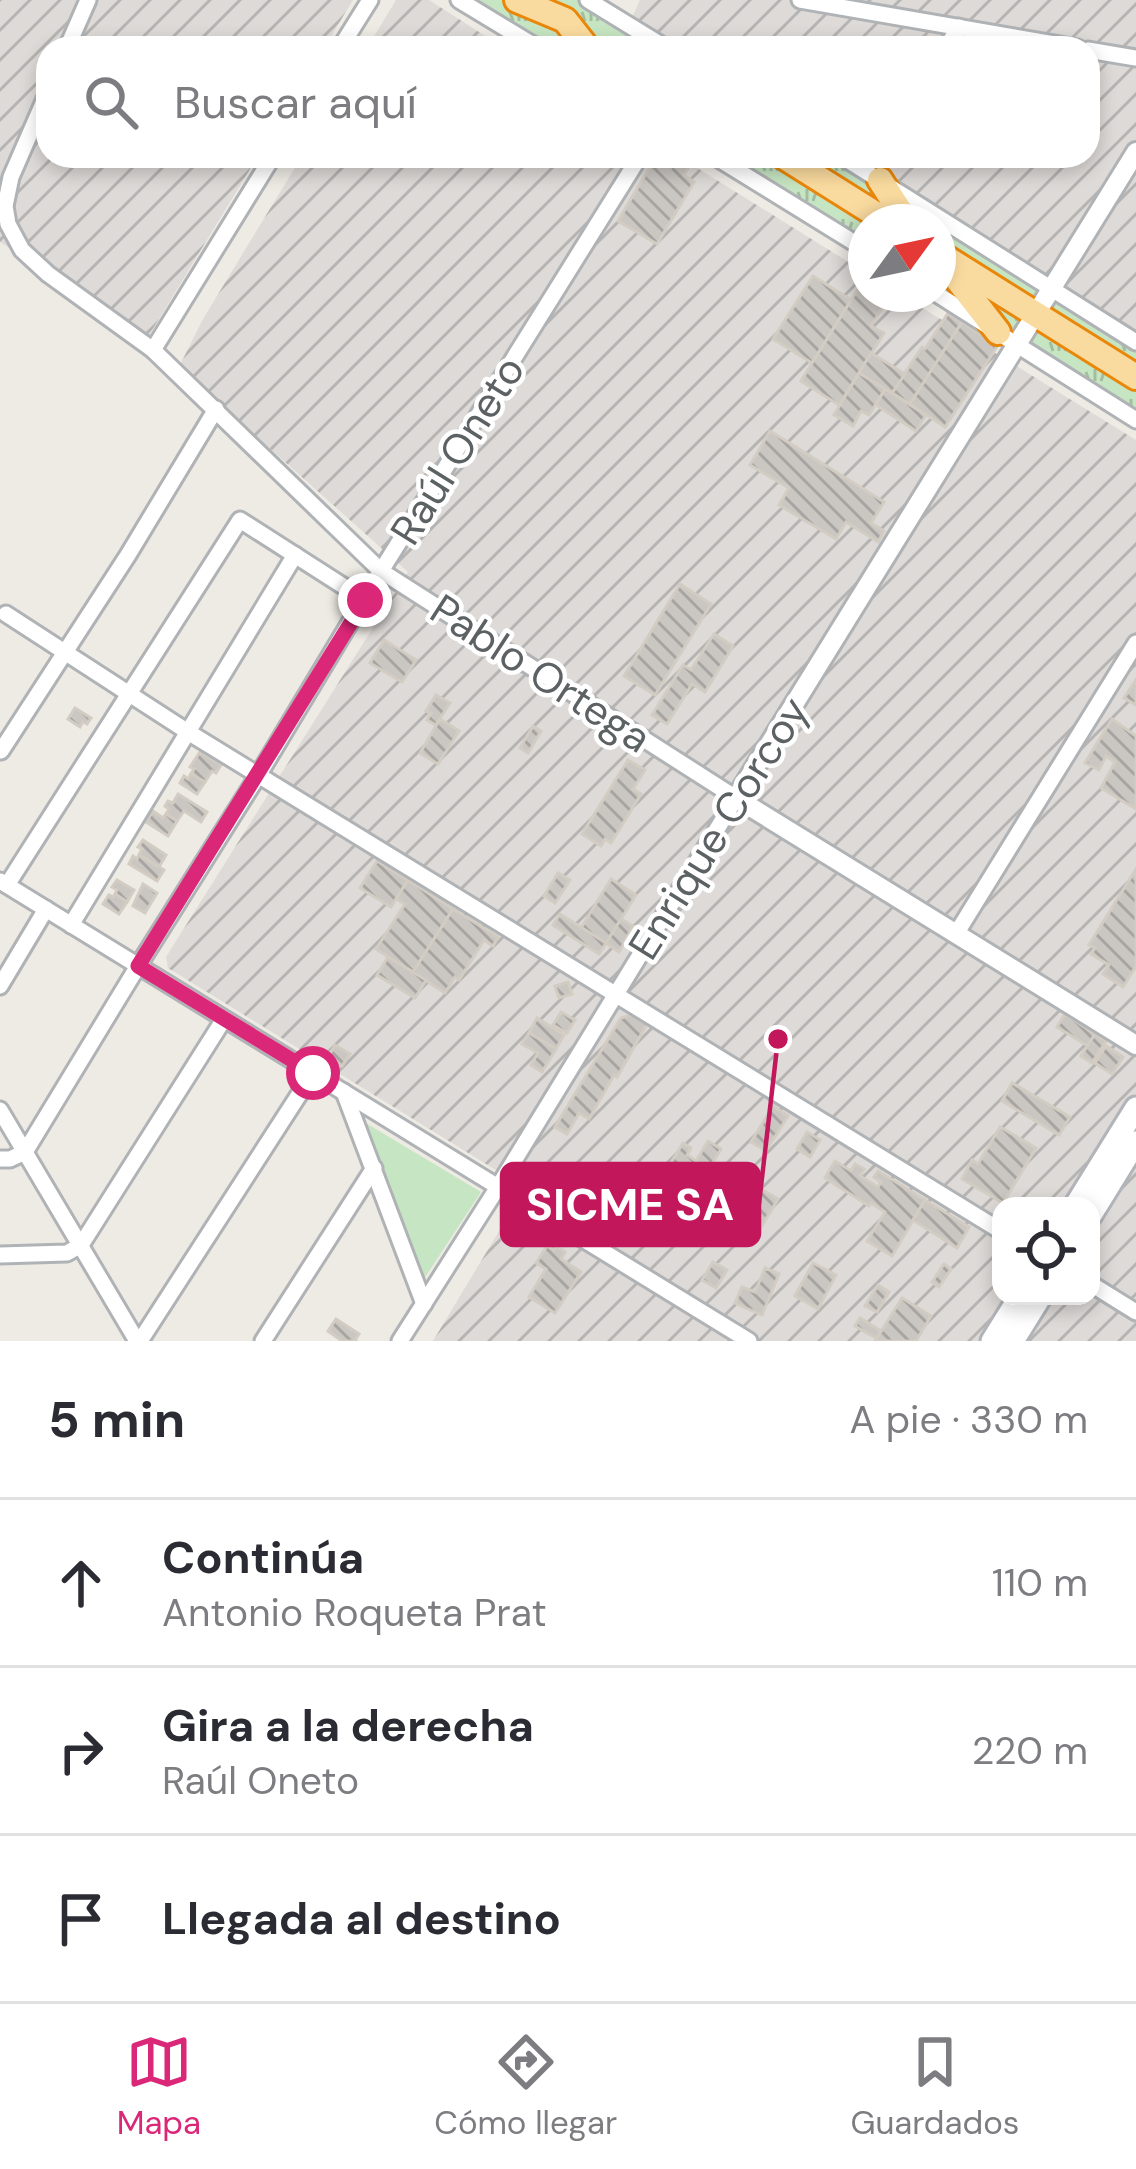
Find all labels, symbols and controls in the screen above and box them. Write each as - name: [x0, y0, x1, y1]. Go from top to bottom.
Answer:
- search box: [36, 36, 1100, 168]
- icon: search: [78, 69, 144, 135]
- text: Buscar aquí: [174, 73, 417, 132]
- north arrow: [848, 204, 956, 312]
- street label: Raúl Oneto: [378, 346, 537, 555]
- route end: [338, 573, 392, 627]
- street label: Pablo Ortega: [420, 582, 661, 765]
- street label: Enrique Corcoy: [616, 687, 821, 970]
- route start: [286, 1046, 340, 1100]
- callout: SICME SA: [502, 1164, 759, 1245]
- text: SICME SA: [526, 1175, 734, 1234]
- map controls: [992, 1197, 1100, 1305]
- button: locate: [992, 1197, 1100, 1305]
- text: 5 min: [48, 1386, 185, 1453]
- text: A pie · 330 m: [849, 1394, 1088, 1445]
- text: Continúa: [162, 1528, 364, 1587]
- icon: ahead: [48, 1550, 114, 1616]
- text: 110 m: [992, 1557, 1088, 1608]
- text: Antonio Roqueta Prat: [162, 1587, 547, 1638]
- text: Gira a la derecha: [162, 1696, 534, 1755]
- icon: right: [48, 1718, 114, 1784]
- text: 220 m: [972, 1725, 1088, 1776]
- text: Raúl Oneto: [162, 1755, 359, 1806]
- icon: arrive: [48, 1886, 114, 1952]
- text: Llegada al destino: [162, 1889, 561, 1948]
- tab: Mapa: [117, 2029, 201, 2144]
- tab: Cómo llegar: [434, 2029, 617, 2144]
- tab: Guardados: [850, 2029, 1019, 2144]

